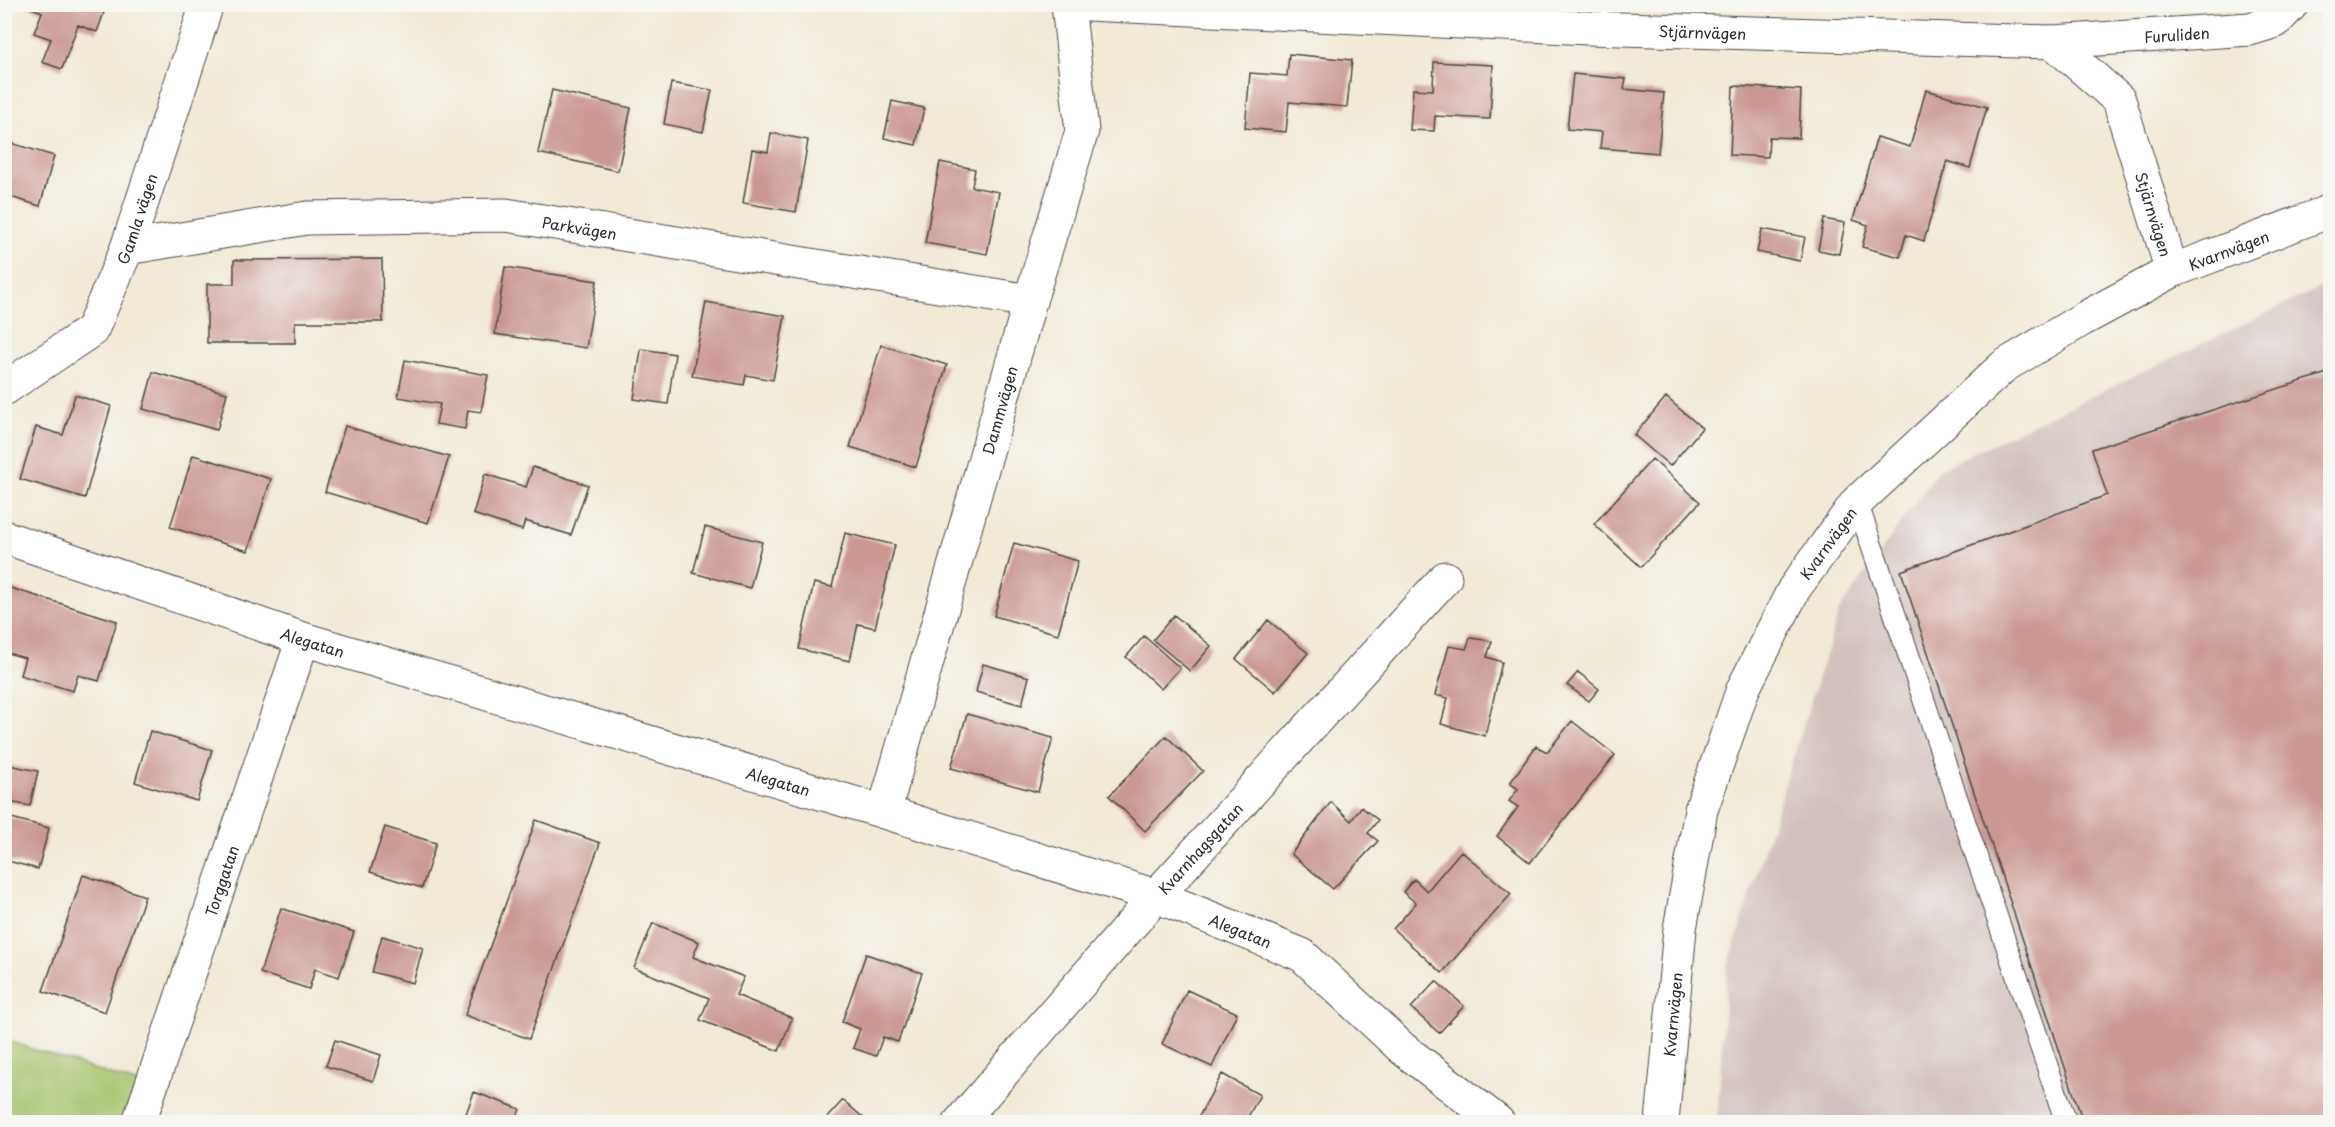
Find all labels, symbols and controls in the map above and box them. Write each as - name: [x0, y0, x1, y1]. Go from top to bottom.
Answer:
- street label: Stjärnvägen: [1658, 19, 1746, 44]
- street label: Furuliden: [2143, 20, 2210, 47]
- street label: Stjärnvägen: [2130, 169, 2178, 259]
- street label: Gamla vägen: [110, 170, 162, 268]
- street label: Parkvägen: [540, 210, 619, 245]
- street label: Kvarnvägen: [2185, 224, 2272, 275]
- street label: Dammvägen: [975, 363, 1022, 457]
- street label: Kvarnvägen: [1793, 502, 1862, 584]
- street label: Alegatan: [278, 621, 347, 662]
- street label: Alegatan: [744, 760, 813, 801]
- street label: Kvarnhagsgatan: [1152, 797, 1247, 899]
- street label: Torggatan: [198, 842, 244, 919]
- street label: Alegatan: [1206, 907, 1275, 953]
- street label: Kvarnvägen: [1657, 971, 1687, 1058]

